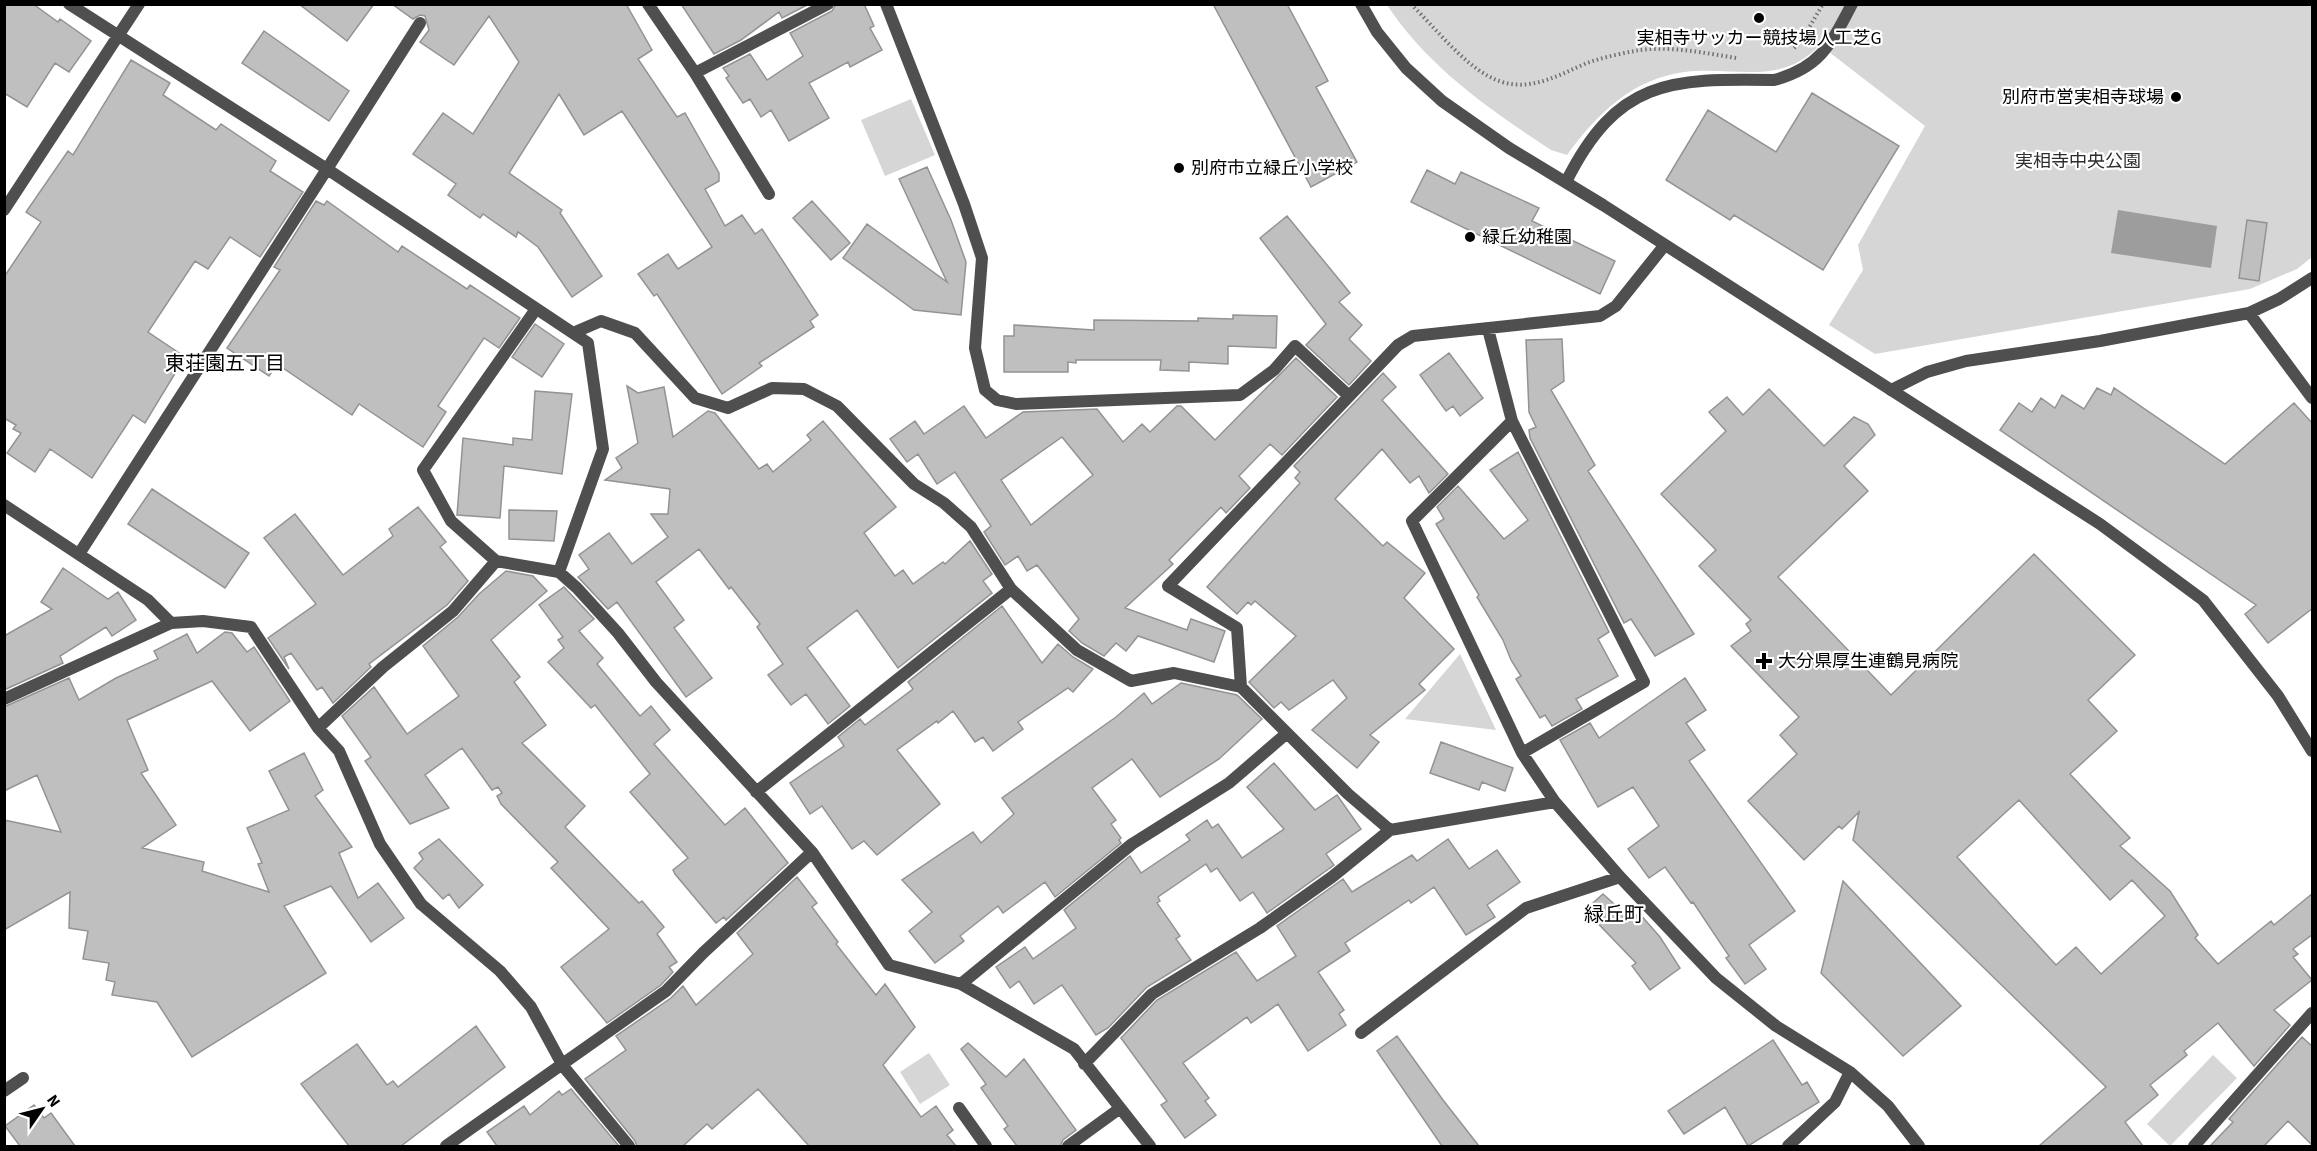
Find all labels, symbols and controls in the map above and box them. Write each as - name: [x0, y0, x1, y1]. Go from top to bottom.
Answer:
- marker: 実相寺サッカー競技場人工芝G: [1752, 11, 1766, 25]
- place label: 実相寺サッカー競技場人工芝G: [1636, 26, 1882, 51]
- place label: 別府市営実相寺球場: [2002, 85, 2164, 110]
- marker: 別府市営実相寺球場: [2169, 90, 2183, 104]
- park label: 実相寺中央公園: [2015, 149, 2141, 174]
- place label: 別府市立緑丘小学校: [1191, 156, 1353, 181]
- marker: 別府市立緑丘小学校: [1172, 161, 1186, 175]
- place label: 緑丘幼稚園: [1482, 225, 1572, 250]
- marker: 緑丘幼稚園: [1463, 230, 1477, 244]
- district label: 東荘園五丁目: [165, 350, 285, 378]
- place label: 大分県厚生連鶴見病院: [1778, 649, 1958, 674]
- marker: 大分県厚生連鶴見病院: [1755, 652, 1773, 670]
- district label: 緑丘町: [1584, 901, 1644, 929]
- north arrow: [12, 1079, 72, 1139]
- text: N: [41, 1090, 66, 1112]

